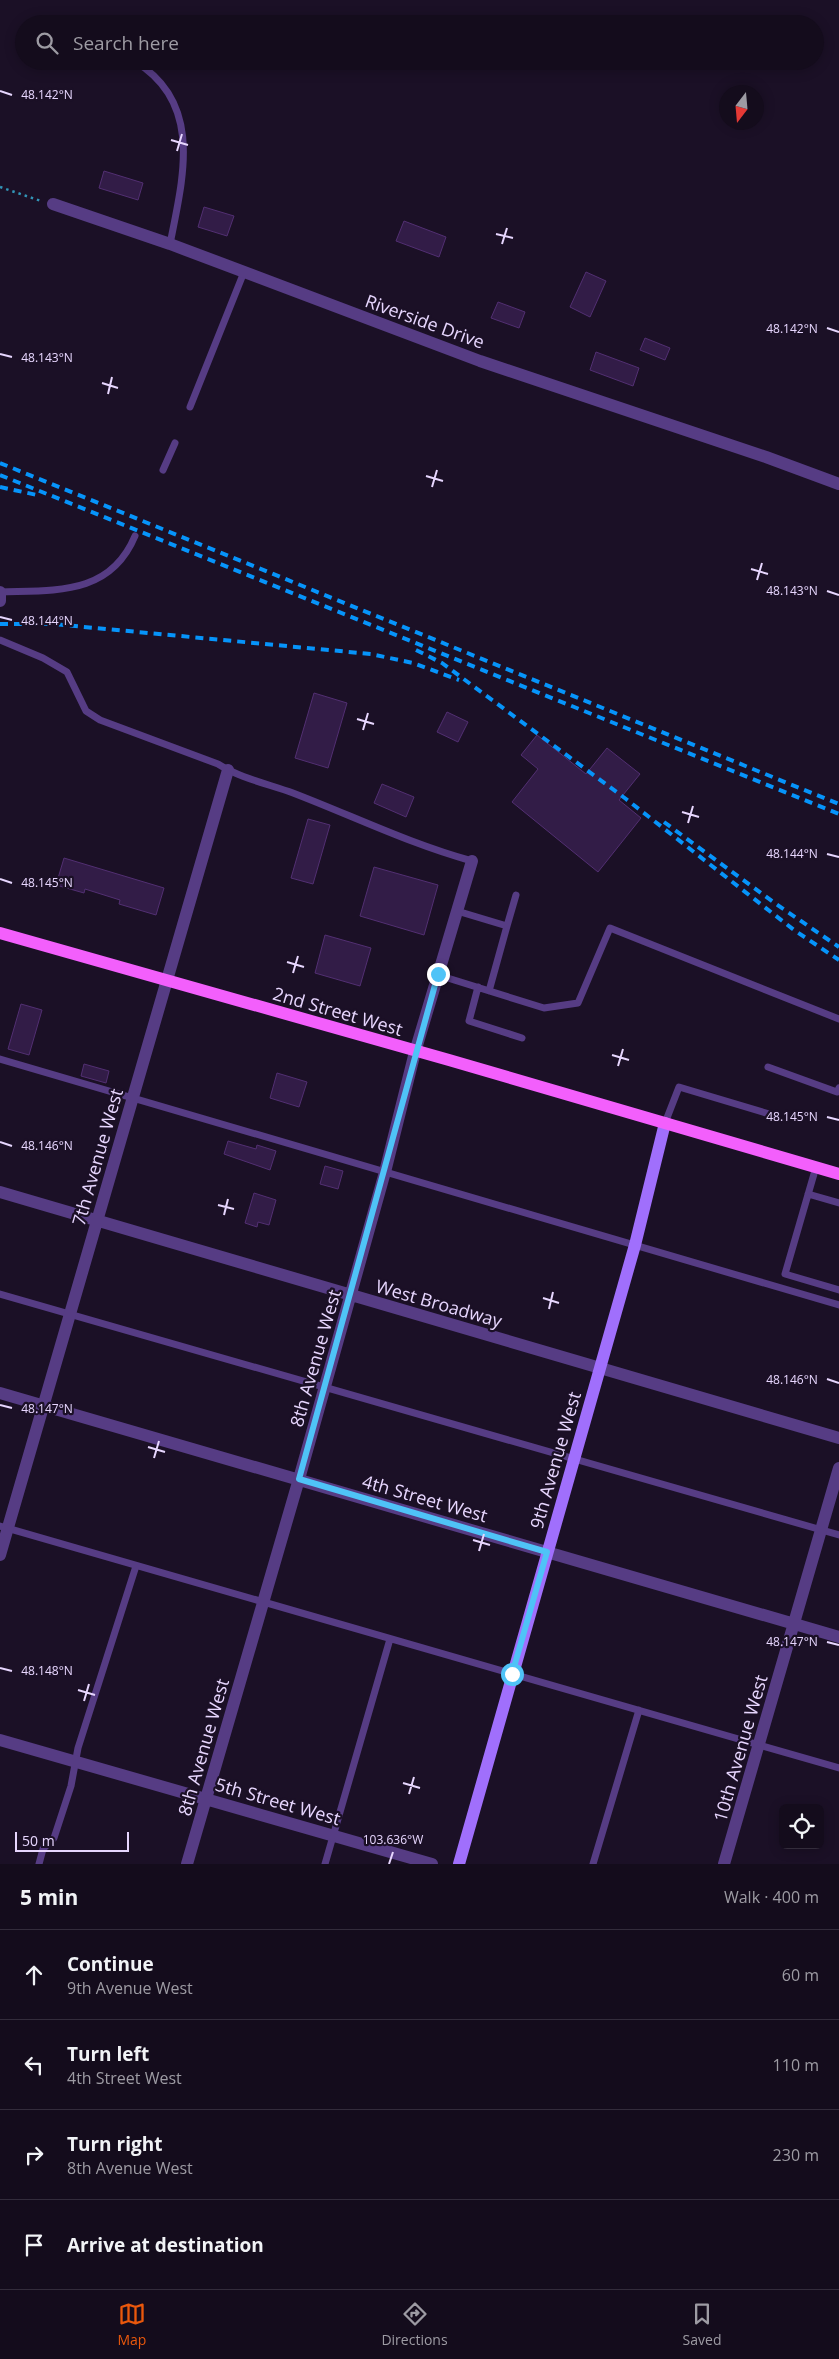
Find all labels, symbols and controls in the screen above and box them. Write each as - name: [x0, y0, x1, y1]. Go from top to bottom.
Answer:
- search box: [15, 15, 824, 70]
- icon: search: [33, 29, 61, 57]
- text: Search here: [73, 30, 179, 56]
- north arrow: [719, 85, 764, 130]
- text: 48.142°N: [21, 86, 73, 103]
- street label: Riverside Drive: [362, 288, 488, 354]
- text: 48.142°N: [766, 320, 818, 337]
- text: 48.143°N: [21, 349, 73, 366]
- text: 48.143°N: [766, 582, 818, 599]
- text: 48.144°N: [21, 612, 73, 629]
- text: 48.144°N: [766, 845, 818, 862]
- text: 48.145°N: [21, 874, 73, 891]
- route end: [427, 963, 450, 986]
- street label: 2nd Street West: [270, 981, 406, 1041]
- street label: 7th Avenue West: [66, 1086, 128, 1228]
- text: 48.145°N: [766, 1108, 818, 1125]
- text: 48.146°N: [21, 1137, 73, 1154]
- street label: West Broadway: [373, 1274, 506, 1333]
- street label: 8th Avenue West: [284, 1287, 346, 1429]
- text: 48.146°N: [766, 1371, 818, 1388]
- street label: 9th Avenue West: [524, 1389, 586, 1531]
- text: 48.147°N: [21, 1400, 73, 1417]
- street label: 4th Street West: [360, 1469, 490, 1527]
- text: 48.147°N: [766, 1633, 818, 1650]
- text: 48.148°N: [21, 1662, 73, 1679]
- route start: [501, 1663, 524, 1686]
- street label: 10th Avenue West: [708, 1672, 772, 1824]
- street label: 8th Avenue West: [172, 1676, 234, 1818]
- street label: 5th Street West: [213, 1772, 343, 1830]
- map controls: [779, 1804, 824, 1849]
- button: locate: [779, 1804, 824, 1849]
- scale bar: [15, 1829, 129, 1852]
- text: 50 m: [22, 1831, 55, 1850]
- text: 103.636°W: [363, 1831, 423, 1848]
- text: 5 min: [20, 1883, 78, 1911]
- text: Walk · 400 m: [724, 1886, 819, 1908]
- text: Continue: [67, 1951, 154, 1977]
- icon: ahead: [20, 1961, 48, 1989]
- text: 60 m: [782, 1964, 819, 1986]
- text: 9th Avenue West: [67, 1977, 193, 1999]
- text: Turn left: [67, 2041, 149, 2067]
- icon: left: [20, 2051, 48, 2079]
- text: 110 m: [773, 2054, 819, 2076]
- text: 4th Street West: [67, 2067, 182, 2089]
- text: Turn right: [67, 2131, 162, 2157]
- icon: right: [20, 2141, 48, 2169]
- text: 230 m: [773, 2144, 819, 2166]
- text: 8th Avenue West: [67, 2157, 193, 2179]
- icon: arrive: [20, 2231, 48, 2259]
- text: Arrive at destination: [67, 2232, 264, 2258]
- tab: Map: [117, 2300, 146, 2349]
- tab: Directions: [381, 2300, 448, 2349]
- tab: Saved: [683, 2300, 721, 2349]

